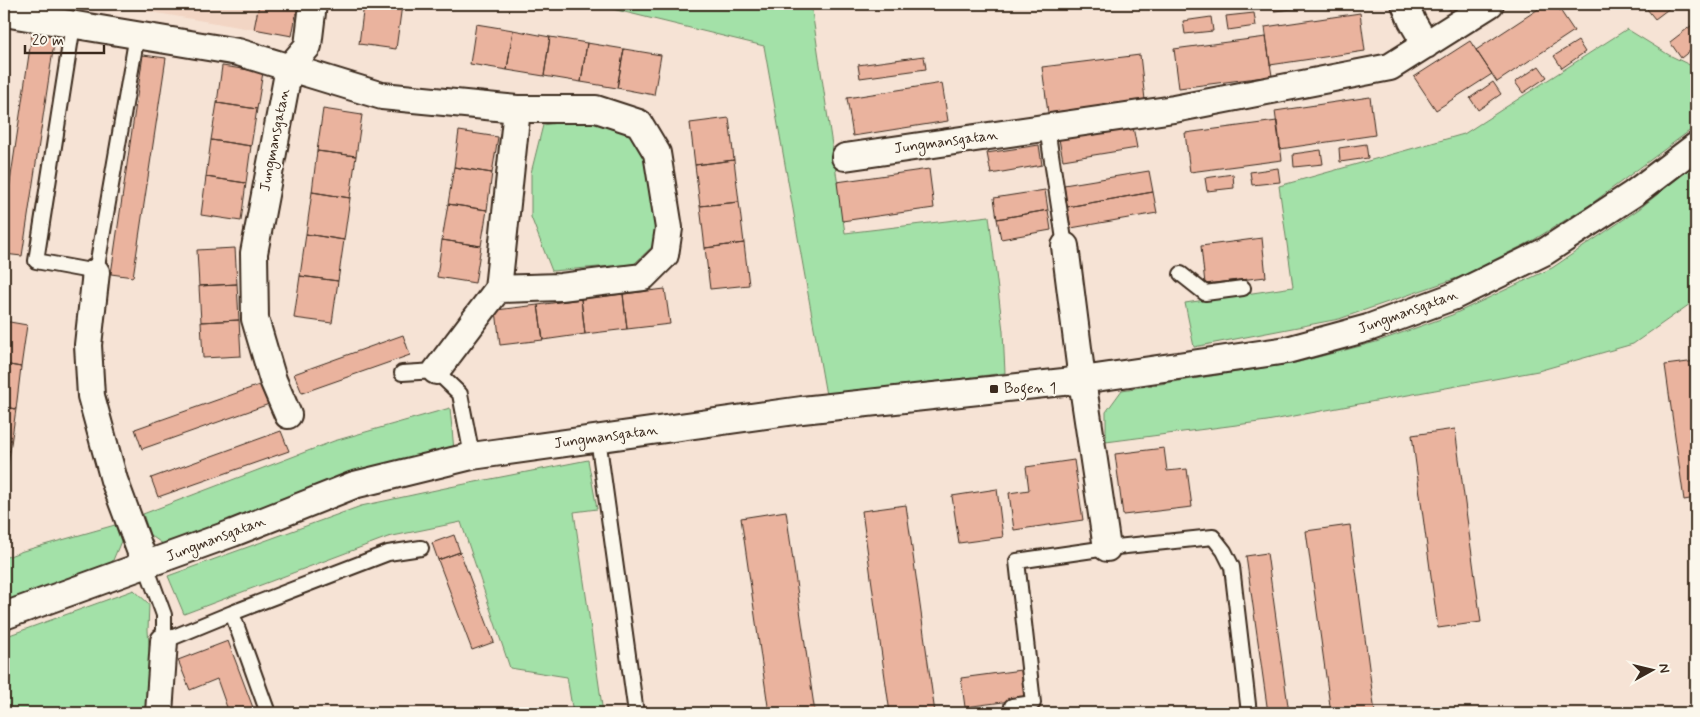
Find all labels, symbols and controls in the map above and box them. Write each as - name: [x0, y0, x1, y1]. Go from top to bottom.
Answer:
- scale bar: [25, 22, 104, 54]
- text: 20 m: [32, 31, 64, 51]
- street label: Jungmansgatan: [255, 86, 296, 194]
- street label: Jungmansgatan: [893, 125, 1000, 160]
- street label: Jungmansgatan: [1355, 285, 1461, 340]
- place label: Bogen 1: [1004, 379, 1056, 400]
- marker: Bogen 1: [988, 383, 1000, 395]
- street label: Jungmansgatan: [553, 420, 660, 455]
- street label: Jungmansgatan: [164, 511, 269, 568]
- north arrow: [1628, 644, 1678, 694]
- text: N: [1654, 662, 1673, 674]

